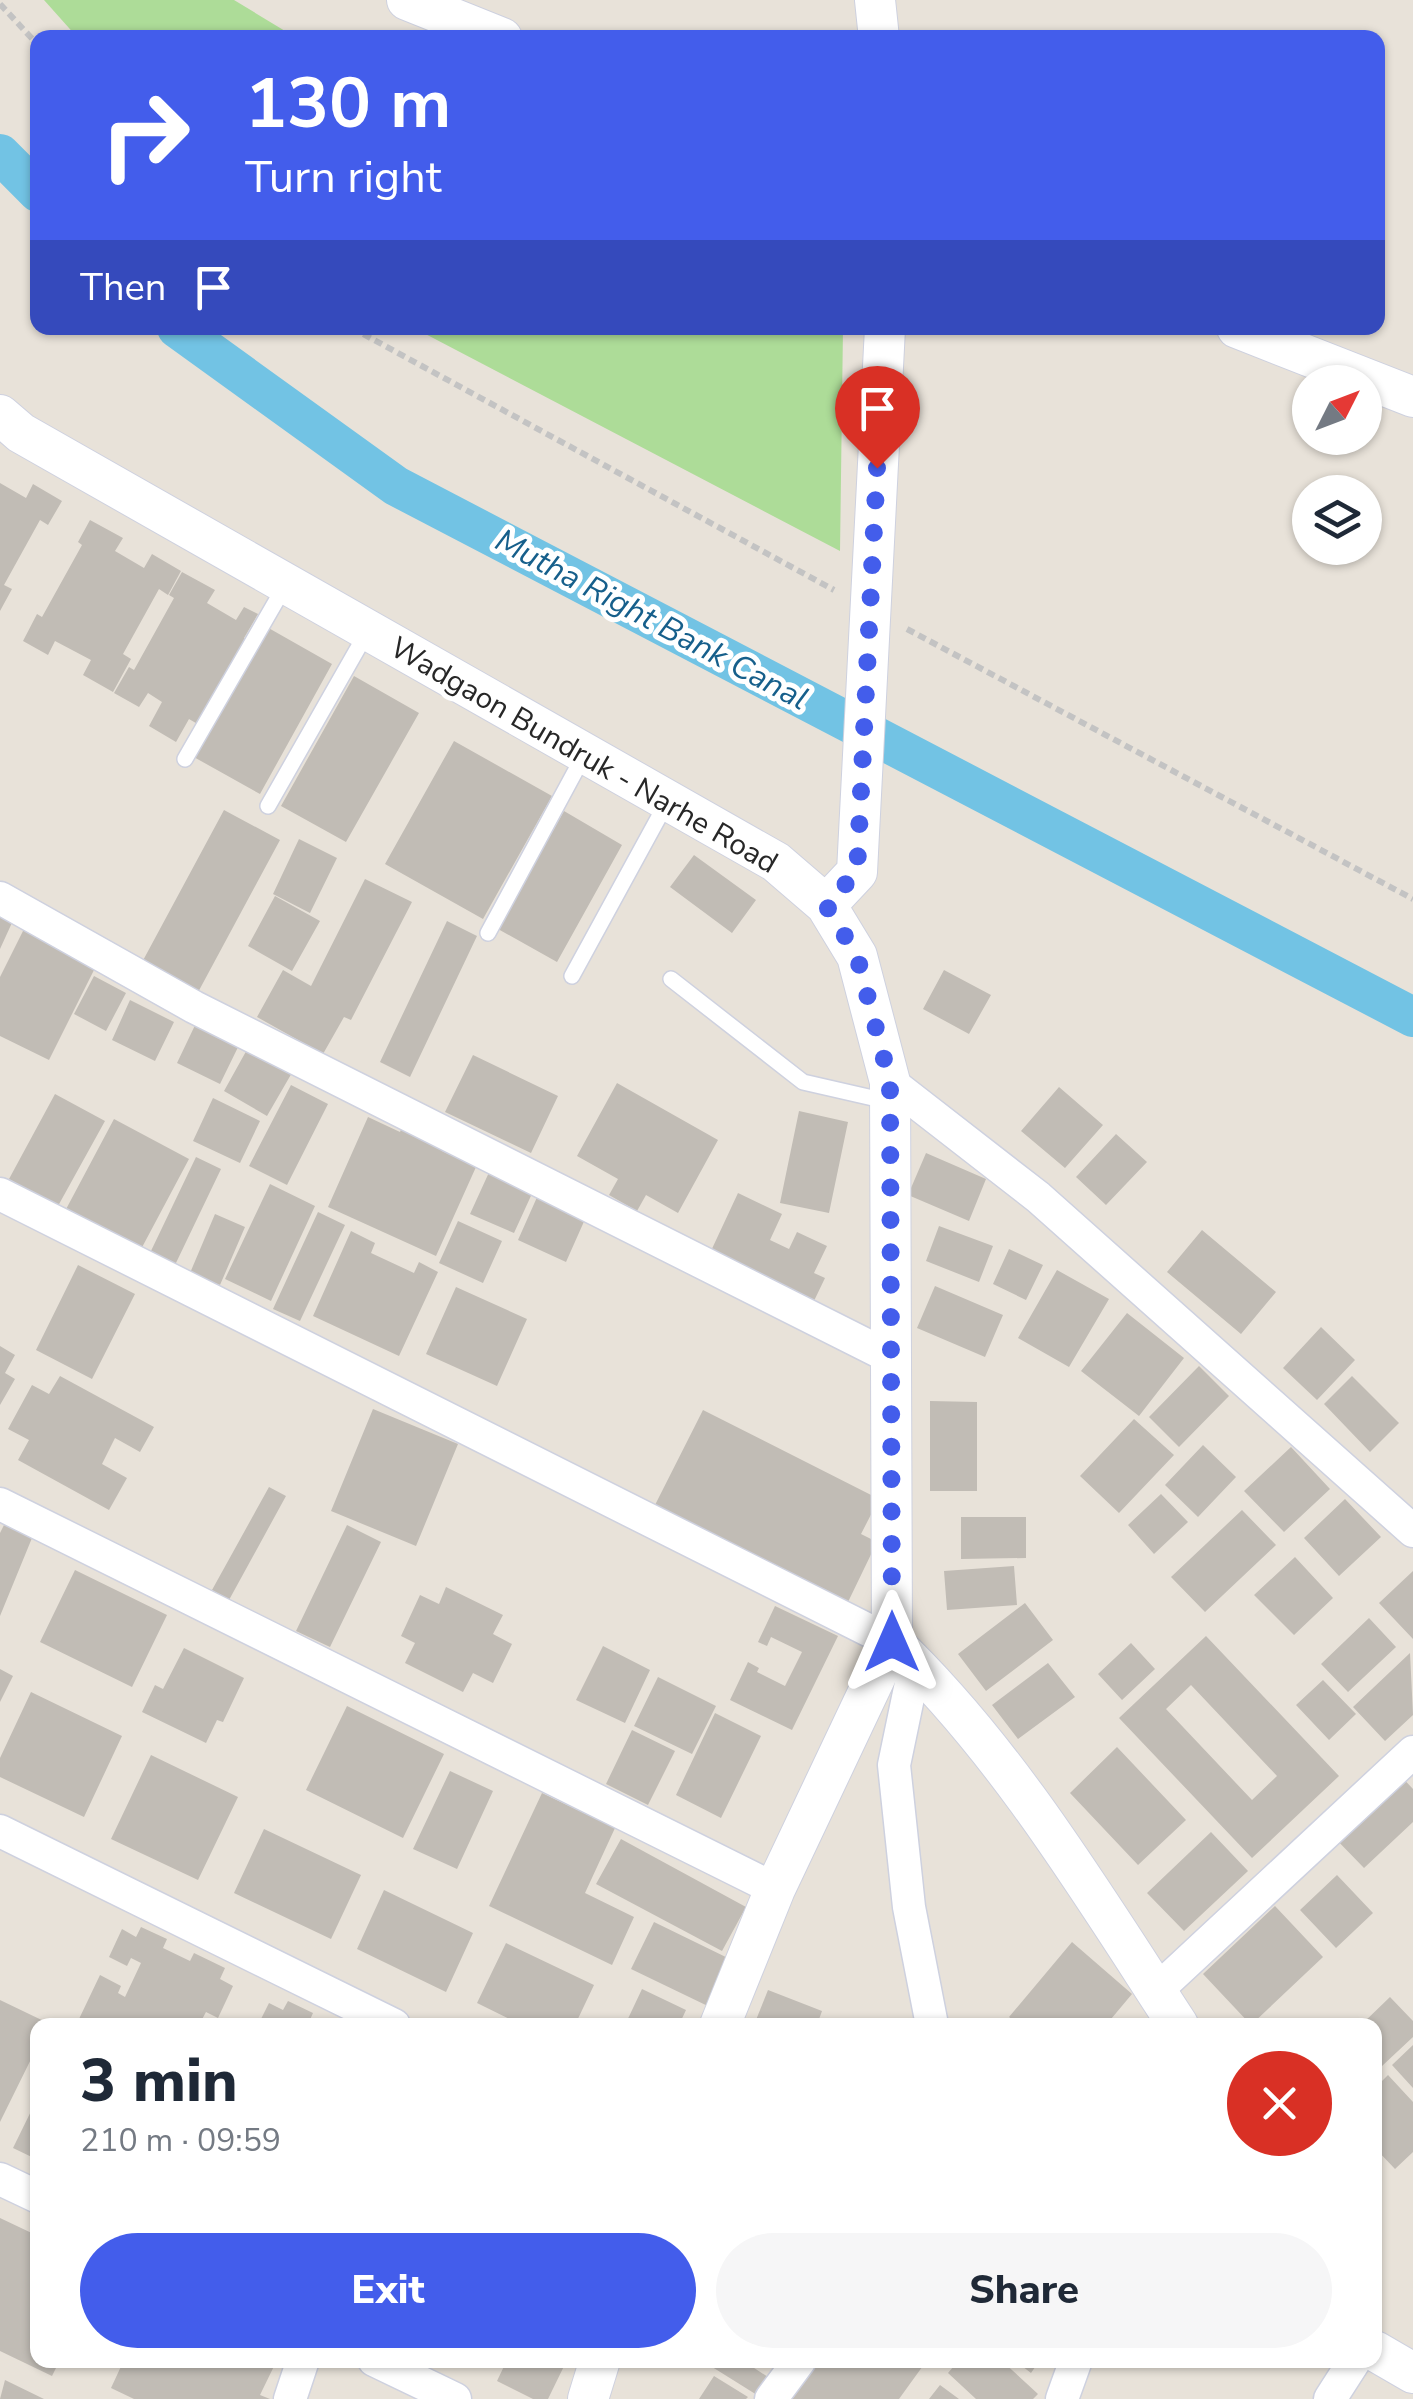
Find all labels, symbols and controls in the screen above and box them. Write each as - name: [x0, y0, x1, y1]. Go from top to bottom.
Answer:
- text: 130 m: [245, 56, 451, 152]
- icon: right: [80, 70, 210, 200]
- text: Turn right: [245, 147, 442, 208]
- icon: arrive: [186, 260, 241, 315]
- text: Then: [80, 262, 166, 313]
- north arrow: [1292, 365, 1382, 455]
- map controls: [1292, 365, 1382, 565]
- pin: [835, 366, 920, 469]
- icon: arrive: [850, 381, 905, 436]
- button: layers: [1292, 475, 1382, 565]
- water label: Mutha Right Bank Canal: [488, 519, 816, 720]
- street label: Wadgaon Bundruk - Narhe Road: [382, 627, 785, 884]
- position arrow: [840, 1590, 944, 1694]
- text: 3 min: [80, 2040, 238, 2122]
- button: close: [1227, 2051, 1332, 2156]
- text: 210 m · 09:59: [80, 2119, 281, 2162]
- button: Exit: [80, 2233, 696, 2348]
- button: Share: [716, 2233, 1332, 2348]

